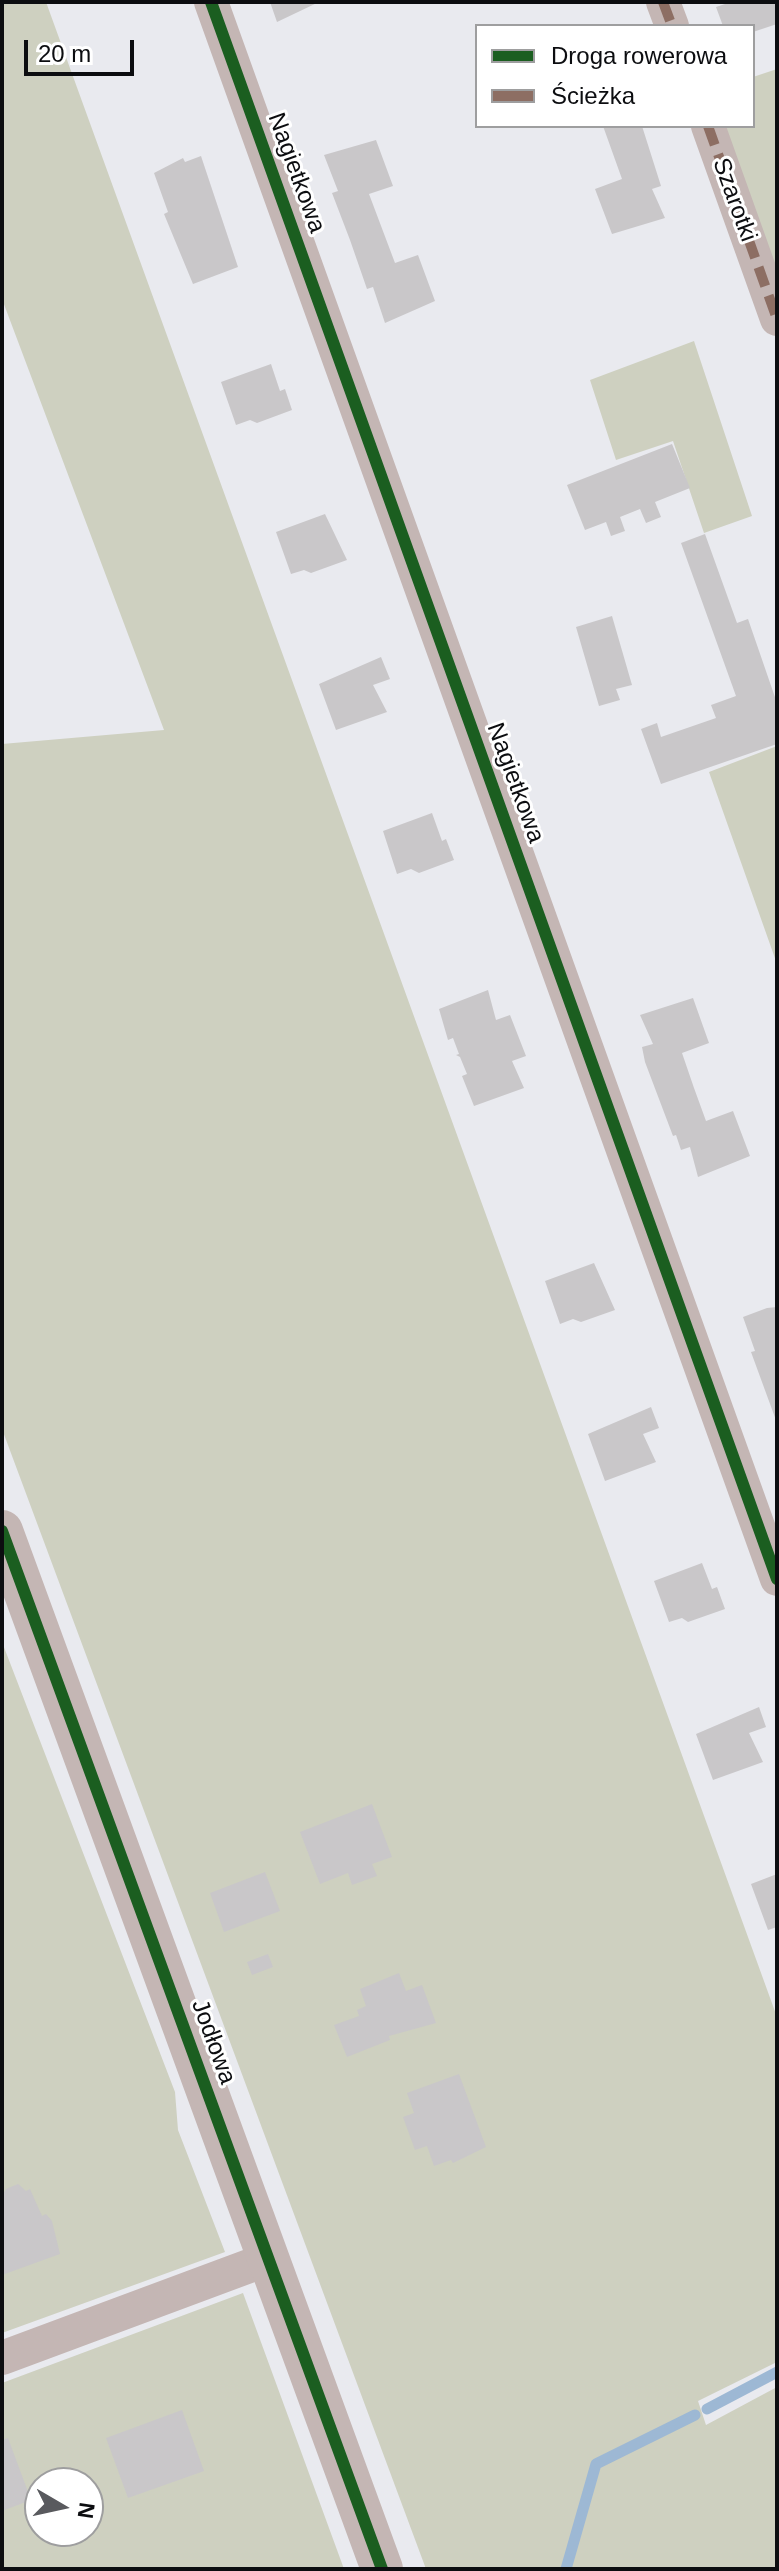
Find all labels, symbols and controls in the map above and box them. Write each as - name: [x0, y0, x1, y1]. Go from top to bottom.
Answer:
- scale bar: [28, 24, 138, 74]
- legend: [475, 24, 755, 128]
- text: 20 m: [38, 40, 91, 67]
- text: Droga rowerowa: [551, 42, 727, 69]
- text: Ścieżka: [551, 82, 635, 109]
- street label: Nagietkowa: [261, 109, 331, 237]
- street label: Szarotki: [706, 154, 762, 246]
- street label: Nagietkowa: [480, 719, 550, 847]
- street label: Jodłowa: [184, 1996, 242, 2088]
- north arrow: [24, 2467, 104, 2547]
- text: N: [73, 2501, 100, 2520]

